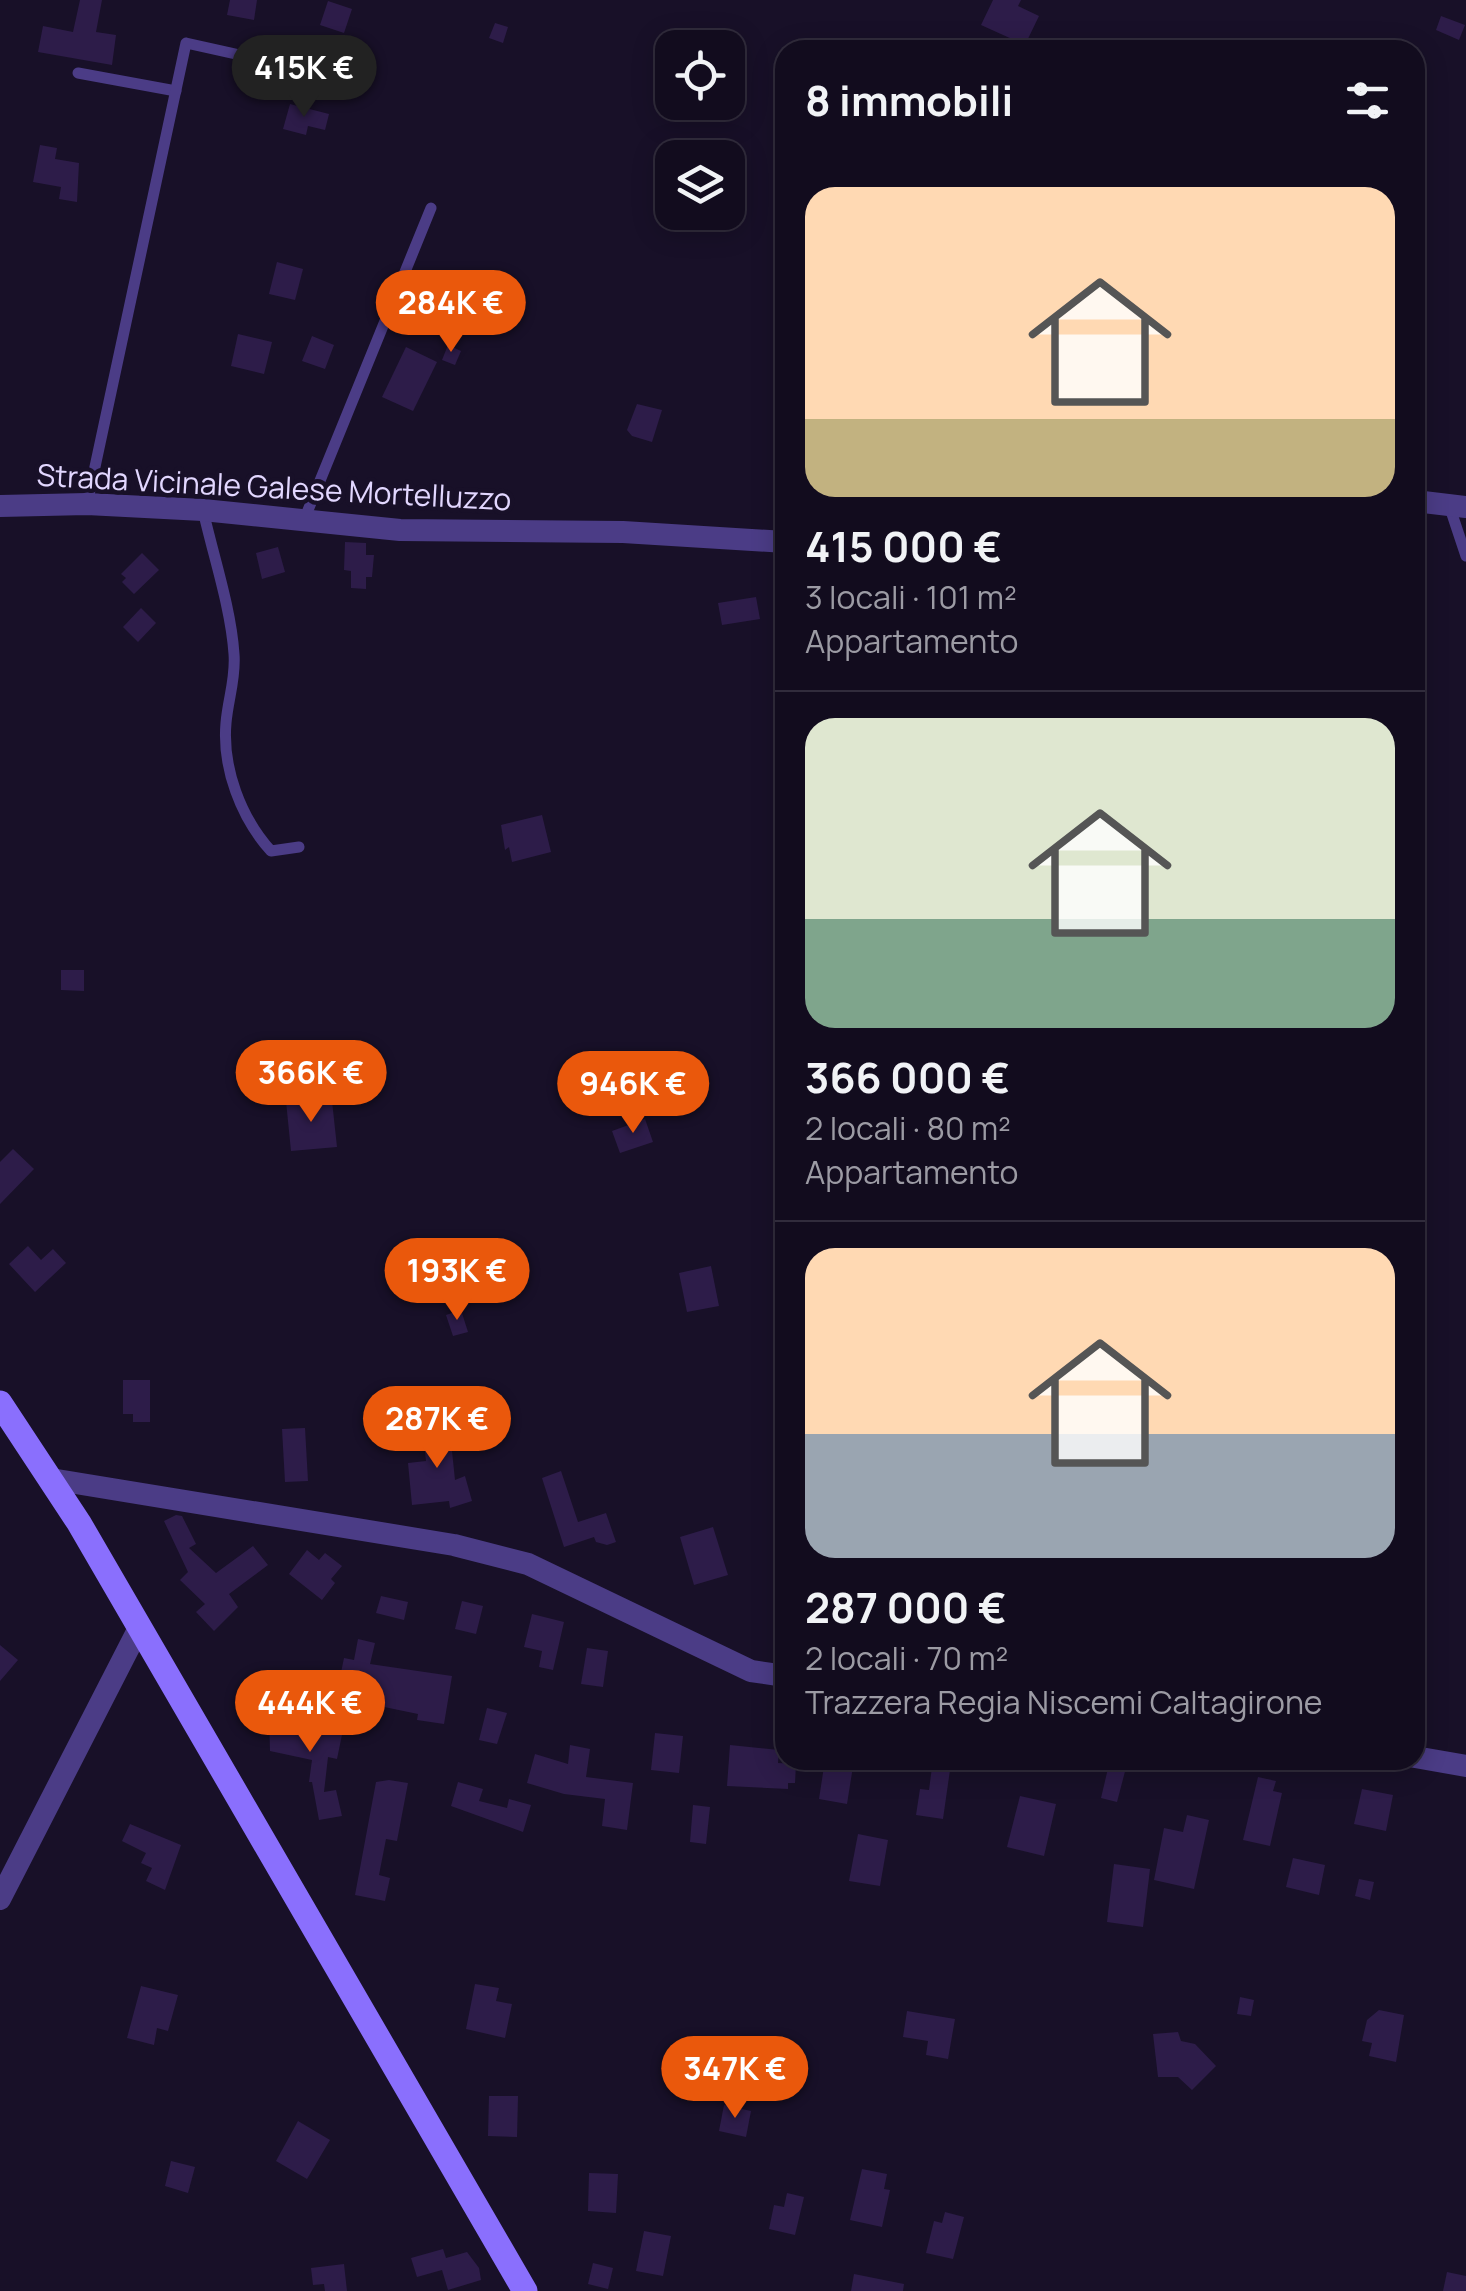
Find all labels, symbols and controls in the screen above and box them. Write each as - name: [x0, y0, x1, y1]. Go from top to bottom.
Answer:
- map controls: [655, 30, 745, 230]
- button: locate: [655, 30, 745, 120]
- pin: 415K €: [223, 35, 385, 120]
- text: 415K €: [254, 45, 354, 89]
- text: 8 immobili: [805, 71, 1013, 129]
- icon: filters: [1340, 73, 1395, 128]
- button: layers: [655, 140, 745, 230]
- icon: home: [1010, 252, 1190, 432]
- pin: 284K €: [370, 270, 532, 355]
- text: 284K €: [398, 280, 504, 324]
- street label: Strada Vicinale Galese Mortelluzzo: [36, 454, 512, 519]
- text: 415 000 €: [805, 517, 1002, 575]
- text: 3 locali · 101 m²: [805, 575, 1017, 619]
- text: Appartamento: [805, 619, 1018, 663]
- icon: home: [1010, 783, 1190, 963]
- pin: 366K €: [230, 1040, 392, 1125]
- text: 366 000 €: [805, 1048, 1010, 1106]
- text: 366K €: [258, 1050, 364, 1094]
- pin: 946K €: [552, 1051, 714, 1136]
- text: 946K €: [579, 1061, 687, 1105]
- text: 2 locali · 80 m²: [805, 1106, 1011, 1150]
- text: Appartamento: [805, 1150, 1018, 1194]
- pin: 193K €: [376, 1238, 538, 1323]
- text: 193K €: [407, 1248, 507, 1292]
- icon: home: [1010, 1313, 1190, 1493]
- pin: 287K €: [356, 1386, 518, 1471]
- text: 287K €: [385, 1396, 489, 1440]
- text: 287 000 €: [805, 1578, 1007, 1636]
- text: 2 locali · 70 m²: [805, 1636, 1008, 1680]
- pin: 444K €: [229, 1670, 391, 1755]
- text: 444K €: [257, 1680, 363, 1724]
- text: Trazzera Regia Niscemi Caltagirone: [805, 1680, 1323, 1724]
- pin: 347K €: [654, 2036, 816, 2121]
- text: 347K €: [683, 2046, 787, 2090]

